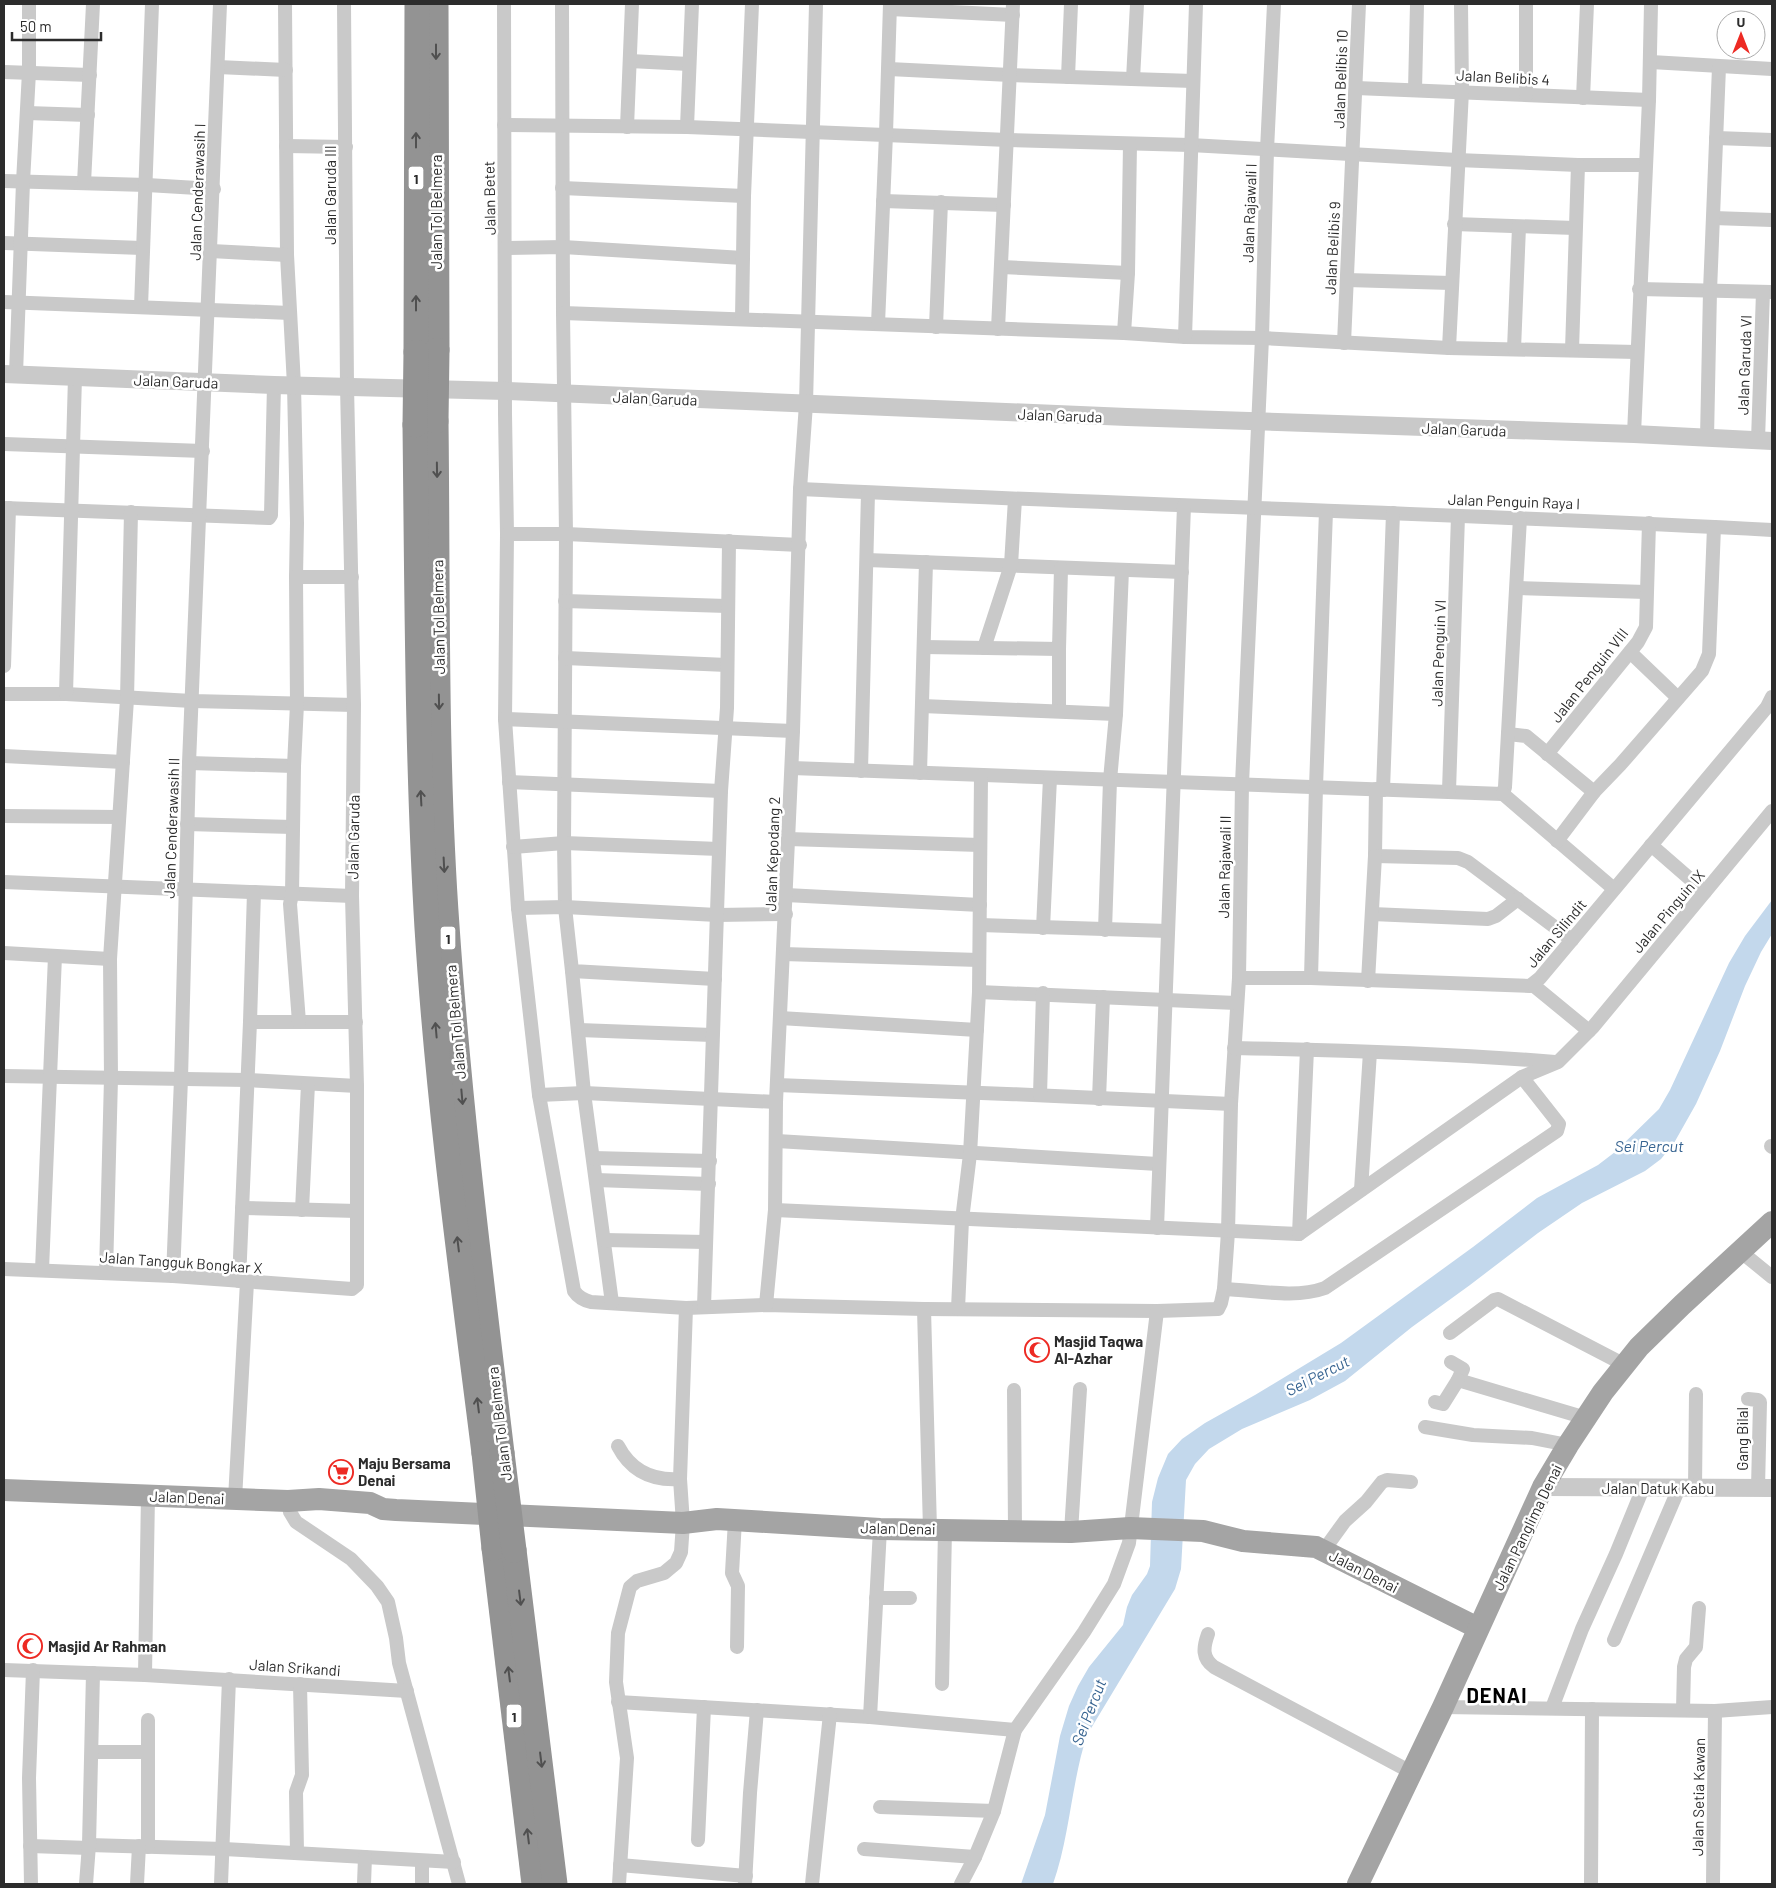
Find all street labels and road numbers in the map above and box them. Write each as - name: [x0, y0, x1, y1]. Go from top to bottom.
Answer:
- street label: Jalan Belibis 10: [1329, 29, 1351, 129]
- street label: Jalan Belibis 4: [1456, 66, 1550, 88]
- street label: Jalan Cenderawasih I: [186, 123, 208, 261]
- street label: Jalan Garuda III: [321, 145, 339, 245]
- street label: Jalan Tol Belmera: [427, 155, 445, 269]
- street label: Jalan Betet: [479, 161, 499, 235]
- street label: Jalan Rajawali I: [1238, 163, 1260, 263]
- road number: 1: [408, 167, 424, 190]
- street label: Jalan Belibis 9: [1321, 201, 1343, 295]
- street label: Jalan Garuda VI: [1733, 315, 1755, 415]
- street label: Jalan Garuda: [133, 371, 219, 391]
- street label: Jalan Garuda: [612, 388, 698, 408]
- street label: Jalan Garuda: [1017, 405, 1103, 425]
- street label: Jalan Garuda: [1421, 419, 1507, 439]
- street label: Jalan Penguin Raya I: [1448, 490, 1580, 512]
- street label: Jalan Tol Belmera: [428, 559, 448, 675]
- street label: Jalan Penguin VI: [1427, 599, 1449, 707]
- street label: Jalan Penguin VIII: [1547, 624, 1631, 726]
- street label: Jalan Cenderawasih II: [160, 757, 182, 899]
- street label: Jalan Garuda: [343, 795, 363, 879]
- street label: Jalan Kepodang 2: [761, 796, 783, 912]
- street label: Jalan Rajawali II: [1214, 815, 1234, 919]
- street label: Jalan Pinguin IX: [1628, 866, 1708, 956]
- street label: Jalan Silindit: [1522, 895, 1590, 971]
- road number: 1: [440, 926, 456, 950]
- street label: Jalan Tol Belmera: [441, 964, 469, 1080]
- street label: Jalan Tangguk Bongkar X: [99, 1247, 263, 1277]
- street label: Jalan Tol Belmera: [483, 1366, 515, 1482]
- street label: Gang Bilal: [1733, 1407, 1751, 1471]
- street label: Jalan Panglima Denai: [1489, 1461, 1565, 1593]
- street label: Jalan Datuk Kabu: [1602, 1479, 1714, 1497]
- street label: Jalan Denai: [149, 1487, 225, 1507]
- street label: Jalan Denai: [860, 1518, 936, 1538]
- street label: Jalan Denai: [1326, 1546, 1402, 1596]
- street label: Jalan Srikandi: [249, 1655, 341, 1679]
- road number: 1: [506, 1704, 522, 1728]
- street label: Jalan Setia Kawan: [1688, 1738, 1708, 1856]

